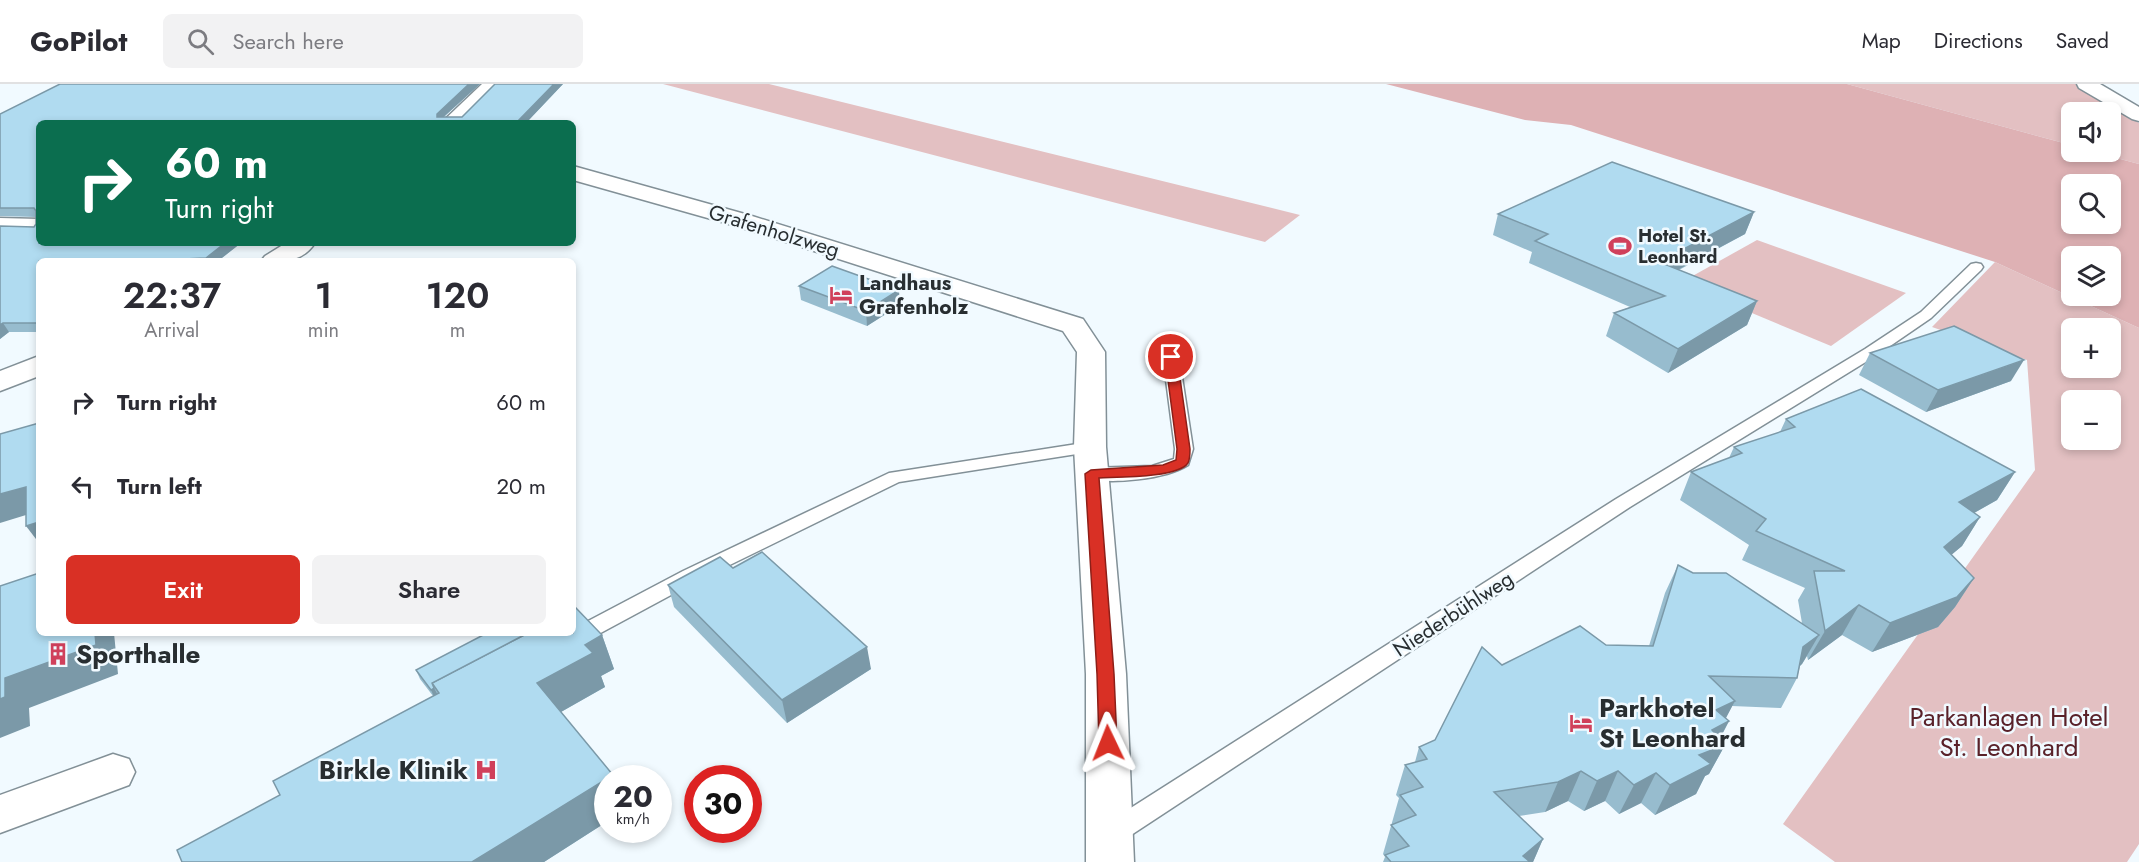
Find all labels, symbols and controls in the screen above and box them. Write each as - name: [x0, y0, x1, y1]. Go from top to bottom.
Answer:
- search box: [163, 14, 583, 68]
- text: GoPilot: [30, 21, 127, 62]
- icon: search: [184, 25, 217, 58]
- text: Search here: [232, 25, 344, 57]
- text: Map: [1862, 26, 1901, 56]
- text: Directions: [1934, 26, 2023, 56]
- text: Saved: [2056, 26, 2109, 56]
- map controls: [2061, 102, 2121, 450]
- button: sound: [2061, 102, 2121, 162]
- text: 60 m: [165, 133, 268, 194]
- icon: right: [66, 144, 144, 222]
- button: search: [2061, 174, 2121, 234]
- text: Turn right: [165, 189, 273, 228]
- street label: Grafenholzweg: [705, 197, 843, 265]
- place label: Hotel St. Leonhard: [1638, 223, 1717, 270]
- sports icon: Hotel St. Leonhard: [1607, 233, 1633, 259]
- button: layers: [2061, 246, 2121, 306]
- place label: Landhaus Grafenholz: [859, 268, 968, 322]
- text: 22:37: [123, 269, 221, 321]
- text: 1: [315, 269, 332, 321]
- text: 120: [426, 269, 489, 321]
- hotel icon: Landhaus Grafenholz: [828, 282, 854, 308]
- text: Arrival: [144, 316, 199, 345]
- text: min: [308, 316, 339, 345]
- text: m: [450, 316, 465, 345]
- button: +: [2061, 318, 2121, 378]
- pin: [1145, 331, 1196, 382]
- icon: arrive: [1154, 340, 1187, 373]
- icon: right: [66, 386, 99, 419]
- text: Turn right: [117, 386, 217, 418]
- text: 60 m: [496, 386, 546, 418]
- button: −: [2061, 390, 2121, 450]
- icon: left: [66, 470, 99, 503]
- text: Turn left: [117, 470, 202, 502]
- text: 20 m: [497, 470, 546, 502]
- button: Exit: [66, 555, 300, 624]
- button: Share: [312, 555, 546, 624]
- street label: Niederbühlweg: [1387, 564, 1519, 664]
- place label: Sporthalle: [76, 635, 200, 673]
- building icon: Sporthalle: [45, 641, 71, 667]
- place label: Parkhotel St Leonhard: [1599, 689, 1746, 757]
- park label: Parkanlagen Hotel St. Leonhard: [1909, 698, 2109, 766]
- hotel icon: Parkhotel St Leonhard: [1568, 710, 1594, 736]
- position arrow: [1076, 711, 1140, 775]
- place label: Birkle Klinik: [319, 751, 468, 789]
- hospital icon: Birkle Klinik: [473, 757, 499, 783]
- speed limit sign: 30: [684, 765, 762, 843]
- text: 20: [613, 775, 653, 818]
- text: km/h: [616, 808, 650, 830]

